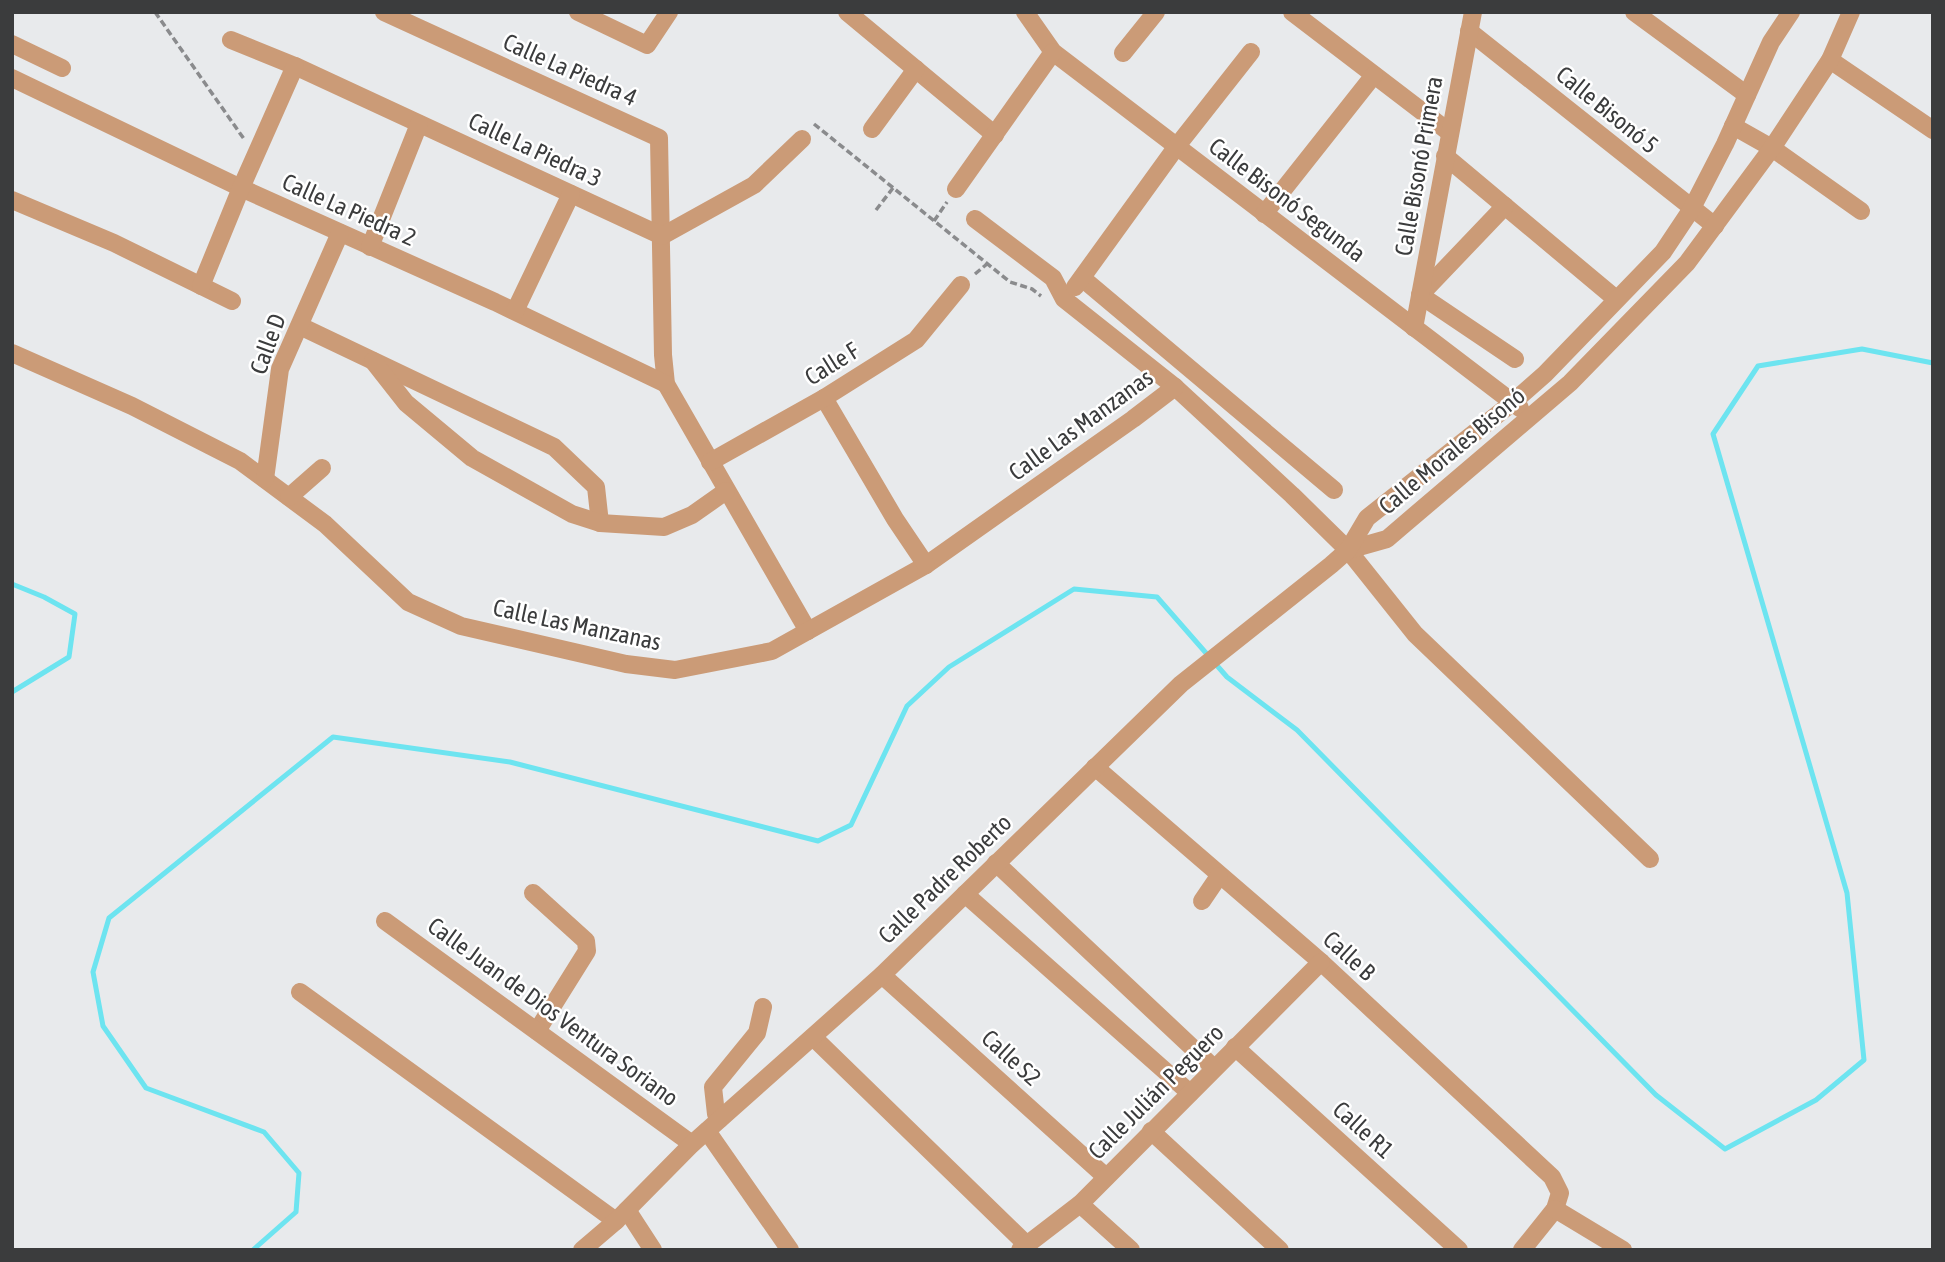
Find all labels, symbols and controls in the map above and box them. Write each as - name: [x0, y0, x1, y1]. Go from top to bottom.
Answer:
- street label: Calle La Piedra 4: [499, 28, 641, 111]
- street label: Calle Bisonó 5: [1551, 60, 1664, 159]
- street label: Calle Bisonó Primera: [1389, 74, 1448, 258]
- street label: Calle La Piedra 3: [464, 107, 606, 192]
- street label: Calle Bisonó Segunda: [1204, 132, 1371, 267]
- street label: Calle La Piedra 2: [278, 168, 420, 251]
- street label: Calle D: [244, 310, 291, 378]
- street label: Calle F: [800, 337, 864, 390]
- street label: Calle Las Manzanas: [1004, 363, 1158, 486]
- street label: Calle Morales Bisonó: [1373, 382, 1530, 519]
- street label: Calle Las Manzanas: [491, 594, 663, 655]
- street label: Calle Padre Roberto: [873, 808, 1017, 949]
- street label: Calle Juan de Dios Ventura Soriano: [423, 912, 684, 1111]
- street label: Calle B: [1318, 926, 1381, 986]
- street label: Calle Julián Peguero: [1083, 1019, 1229, 1165]
- street label: Calle S2: [976, 1024, 1046, 1091]
- street label: Calle R1: [1328, 1096, 1399, 1164]

